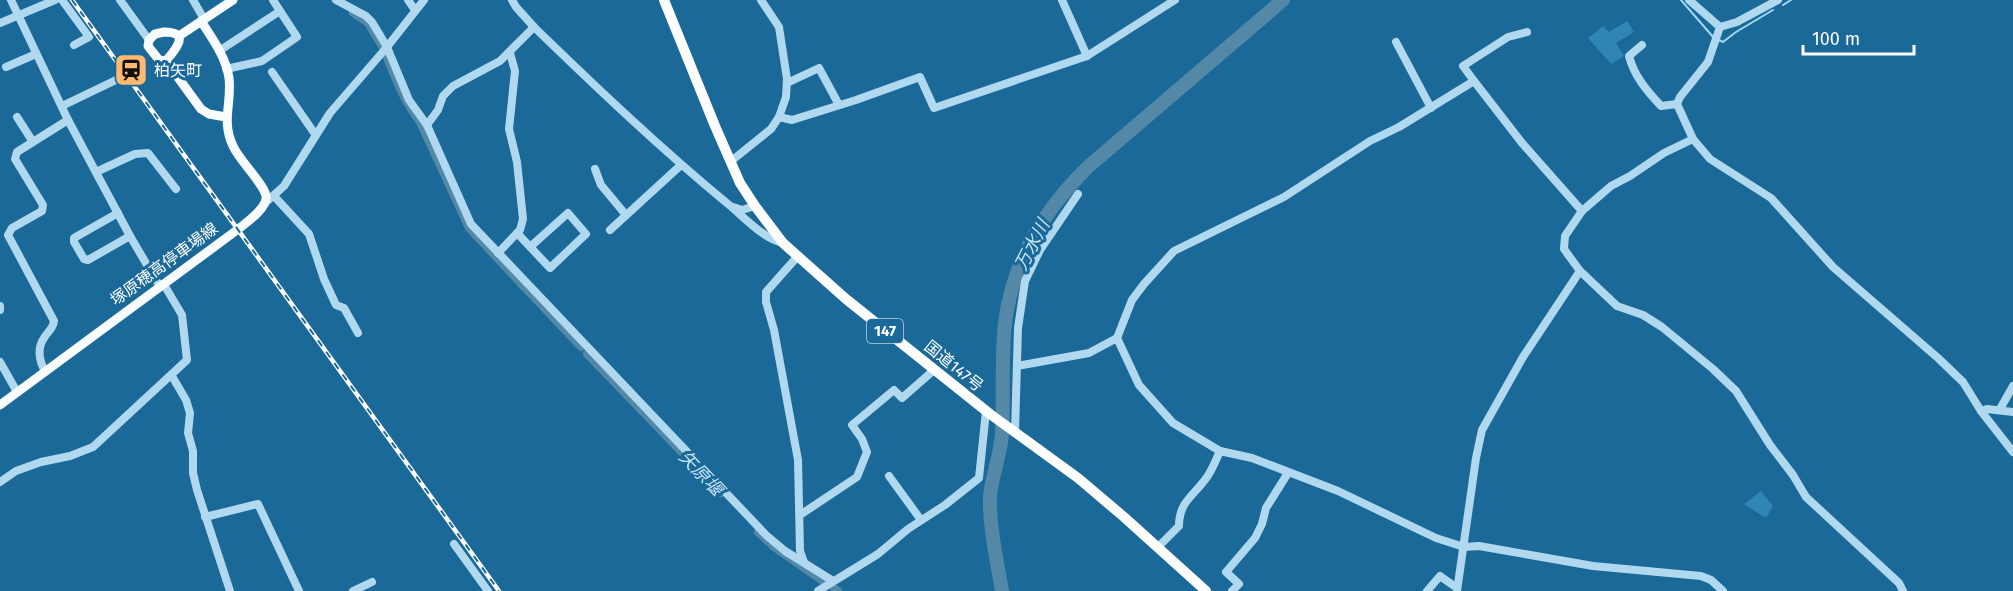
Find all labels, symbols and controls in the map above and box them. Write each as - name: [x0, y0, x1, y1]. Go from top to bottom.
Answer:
- scale bar: [1803, 18, 1914, 56]
- text: 100 m: [1812, 28, 1860, 50]
- station icon: 柏矢町: [113, 52, 149, 88]
- place label: 柏矢町: [154, 61, 202, 80]
- water label: 万水川: [1010, 214, 1055, 274]
- street label: 塚原穂高停車場線: [107, 219, 221, 309]
- road number: 147: [867, 319, 903, 343]
- street label: 国道147号: [921, 337, 987, 395]
- water label: 矢原堰: [674, 446, 730, 502]

